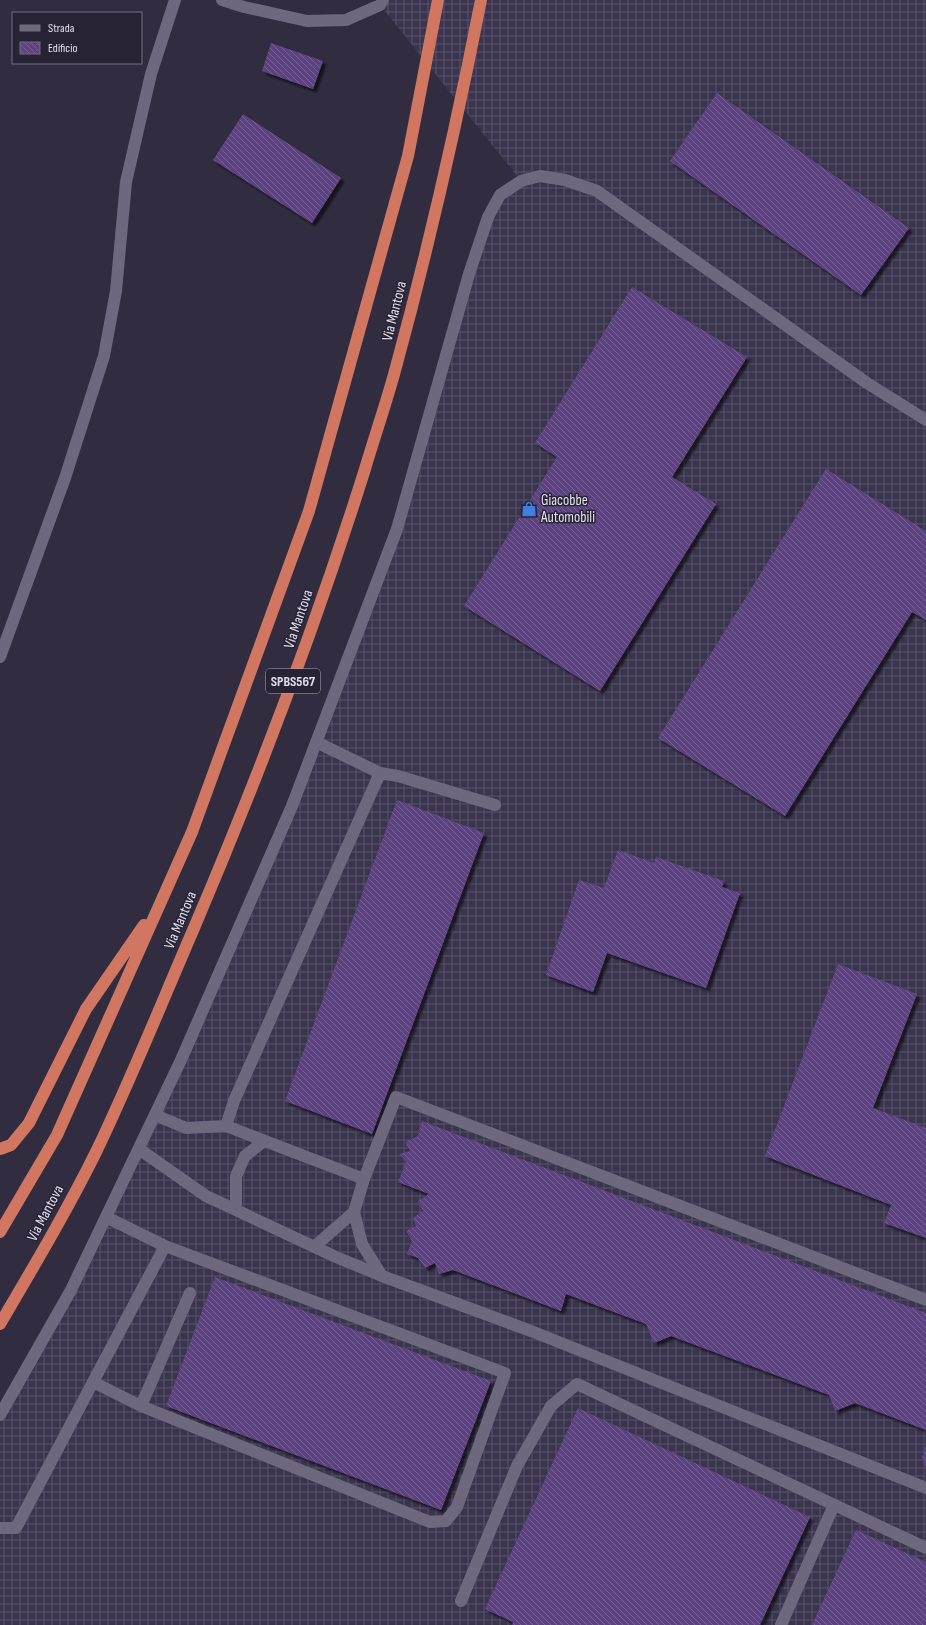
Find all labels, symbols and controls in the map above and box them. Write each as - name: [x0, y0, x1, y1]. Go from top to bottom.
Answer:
- legend: [12, 12, 142, 64]
- text: Strada: [48, 21, 75, 36]
- text: Edificio: [48, 41, 77, 56]
- street label: Via Mantova: [378, 279, 411, 343]
- place label: Giacobbe Automobili: [540, 491, 595, 527]
- shop icon: Giacobbe Automobili: [520, 500, 538, 518]
- street label: Via Mantova: [280, 587, 317, 651]
- road number: SPBS567: [266, 669, 320, 693]
- street label: Via Mantova: [160, 888, 201, 952]
- street label: Via Mantova: [23, 1182, 68, 1245]

